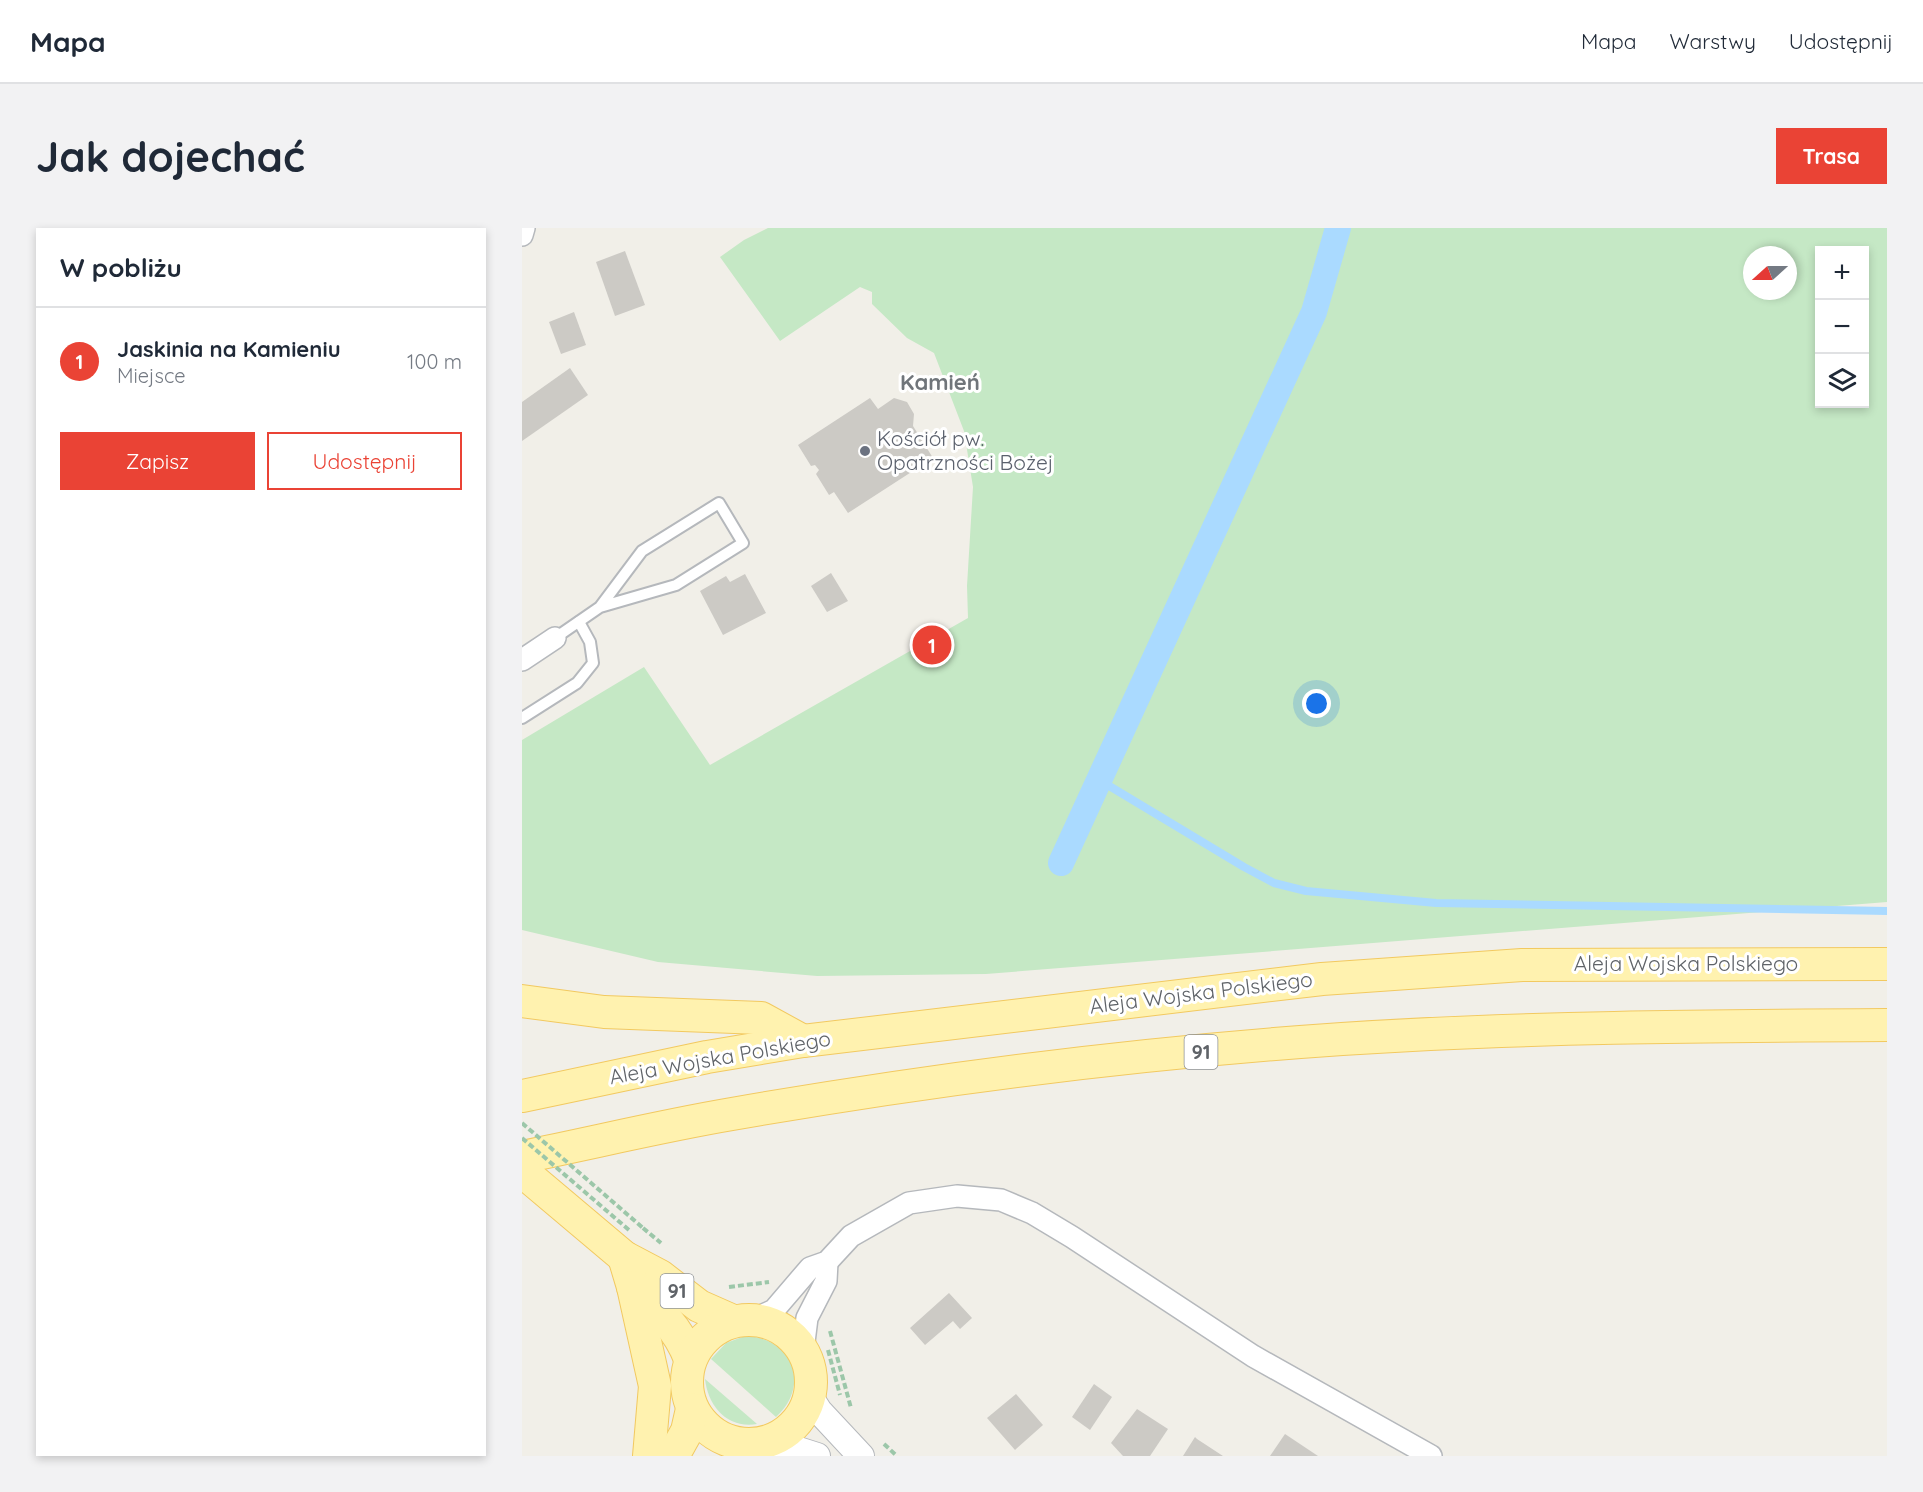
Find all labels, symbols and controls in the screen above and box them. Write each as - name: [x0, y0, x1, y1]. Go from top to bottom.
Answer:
- text: Mapa: [30, 24, 106, 59]
- text: Mapa: [1581, 28, 1636, 54]
- text: Warstwy: [1669, 28, 1756, 54]
- text: Udostępnij: [1789, 28, 1893, 54]
- button: Trasa: [1776, 128, 1887, 184]
- text: Jak dojechać: [36, 130, 305, 183]
- north arrow: [1743, 246, 1797, 300]
- map controls: [1815, 246, 1869, 408]
- button: +: [1815, 246, 1869, 300]
- text: W pobliżu: [60, 251, 182, 284]
- button: −: [1815, 300, 1869, 354]
- text: Jaskinia na Kamieniu: [117, 335, 341, 363]
- text: 1: [76, 349, 83, 374]
- text: 100 m: [407, 349, 462, 374]
- button: layers: [1815, 354, 1869, 408]
- text: Miejsce: [117, 363, 186, 388]
- district label: Kamień: [900, 368, 980, 396]
- place label: Kościół pw. Opatrzności Bożej: [877, 425, 1054, 475]
- button: Zapisz: [60, 432, 255, 490]
- button: Udostępnij: [267, 432, 462, 490]
- marker: Kościół pw. Opatrzności Bożej: [858, 444, 872, 458]
- pin: 1: [912, 622, 952, 668]
- your location: [1302, 689, 1331, 718]
- street label: Aleja Wojska Polskiego: [1574, 950, 1798, 976]
- street label: Aleja Wojska Polskiego: [1088, 965, 1314, 1019]
- street label: Aleja Wojska Polskiego: [607, 1025, 833, 1089]
- road number: 91: [1184, 1035, 1218, 1069]
- road number: 91: [660, 1274, 694, 1308]

